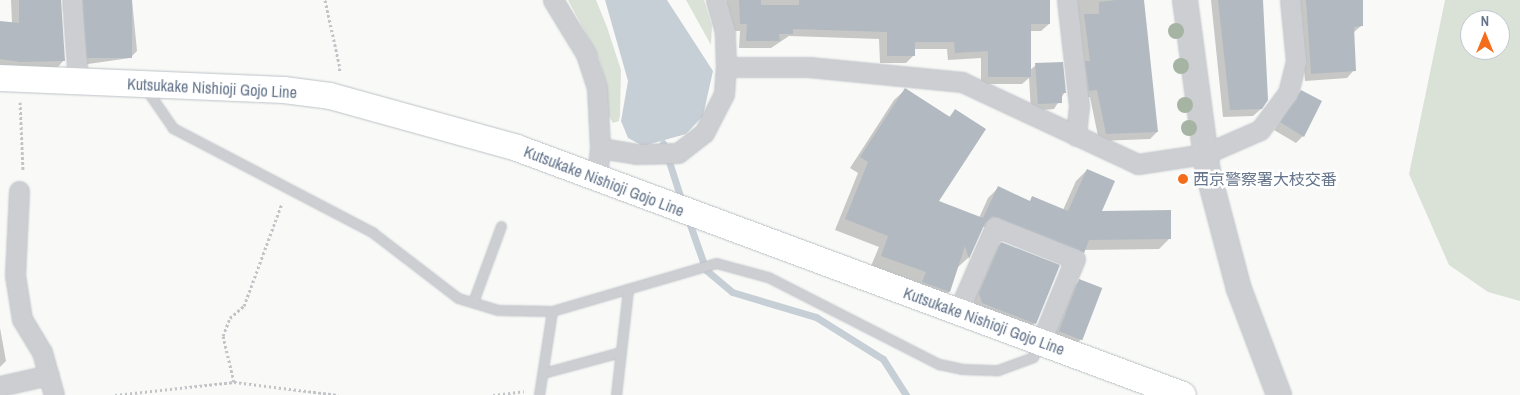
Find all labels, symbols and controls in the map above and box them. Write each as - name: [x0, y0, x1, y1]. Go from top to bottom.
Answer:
- north arrow: [1460, 10, 1510, 60]
- text: N: [1481, 12, 1489, 30]
- street label: Kutsukake Nishioji Gojo Line: [127, 74, 297, 102]
- street label: Kutsukake Nishioji Gojo Line: [521, 142, 687, 220]
- place label: 西京警察署大枝交番: [1193, 169, 1337, 189]
- marker: 西京警察署大枝交番: [1177, 173, 1189, 185]
- street label: Kutsukake Nishioji Gojo Line: [901, 283, 1067, 359]

